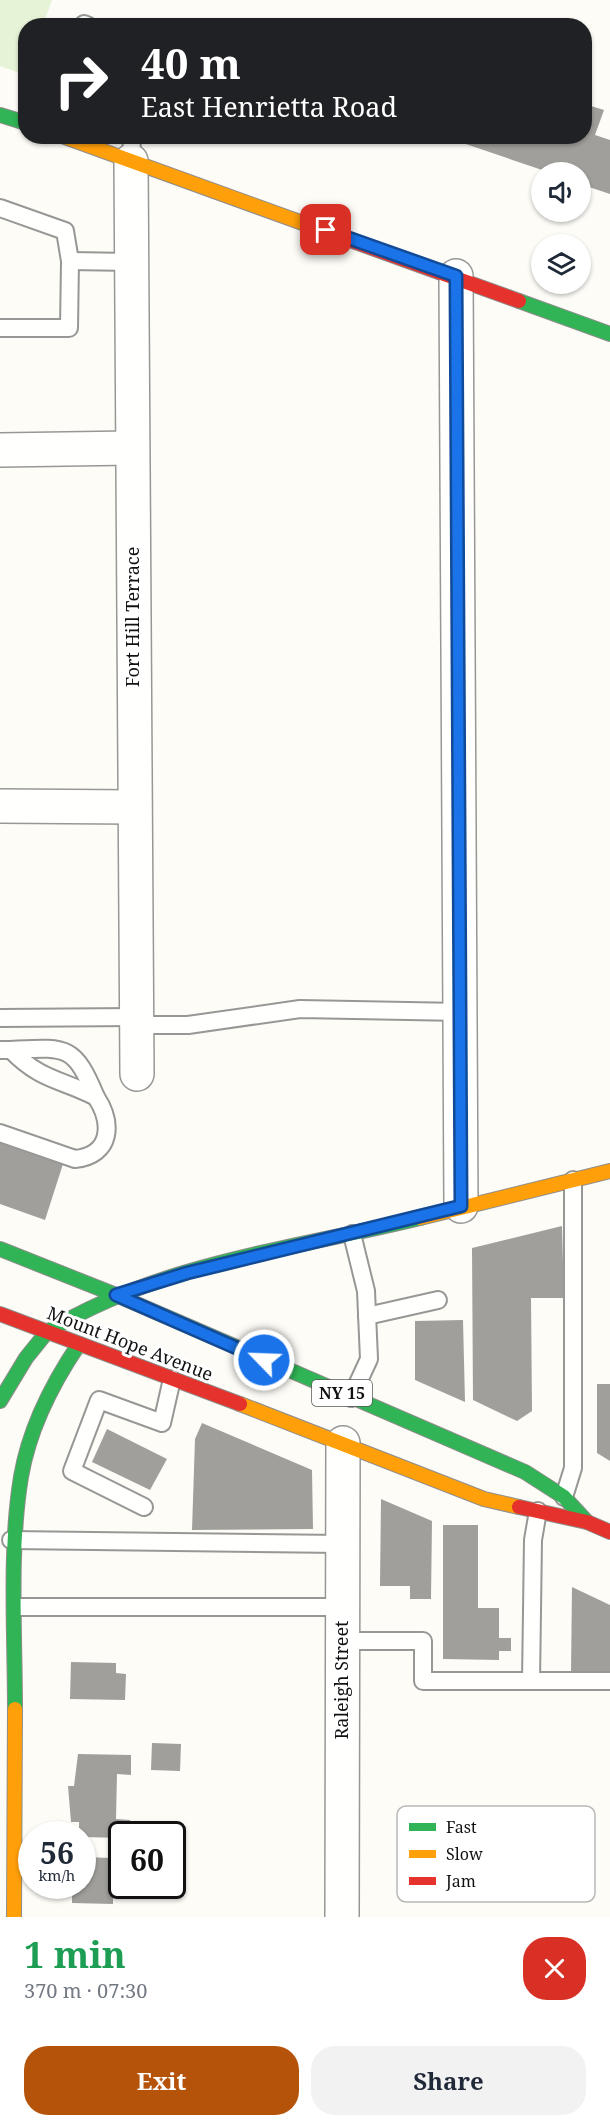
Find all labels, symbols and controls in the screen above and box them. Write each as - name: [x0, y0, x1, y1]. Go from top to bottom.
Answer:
- text: 40 m: [141, 34, 241, 91]
- icon: right: [42, 42, 120, 120]
- text: East Henrietta Road: [141, 88, 397, 125]
- map controls: [531, 162, 591, 294]
- button: sound: [531, 162, 591, 222]
- pin: [300, 204, 351, 255]
- icon: arrive: [309, 213, 342, 246]
- button: layers: [531, 234, 591, 294]
- street label: Fort Hill Terrace: [120, 547, 144, 687]
- street label: Mount Hope Avenue: [44, 1300, 217, 1386]
- position arrow: [232, 1328, 296, 1392]
- road number: NY 15: [312, 1380, 372, 1406]
- street label: Raleigh Street: [329, 1621, 353, 1739]
- legend: [397, 1806, 595, 1902]
- text: Fast: [446, 1816, 477, 1838]
- speed limit sign: 60: [108, 1821, 186, 1899]
- text: 56: [40, 1832, 74, 1873]
- text: Slow: [446, 1843, 483, 1865]
- text: km/h: [39, 1865, 75, 1885]
- text: Jam: [445, 1870, 476, 1892]
- text: 1 min: [24, 1930, 126, 1979]
- button: close: [523, 1937, 586, 2000]
- text: 370 m · 07:30: [24, 1977, 147, 2004]
- button: Exit: [24, 2046, 299, 2115]
- button: Share: [311, 2046, 586, 2115]

